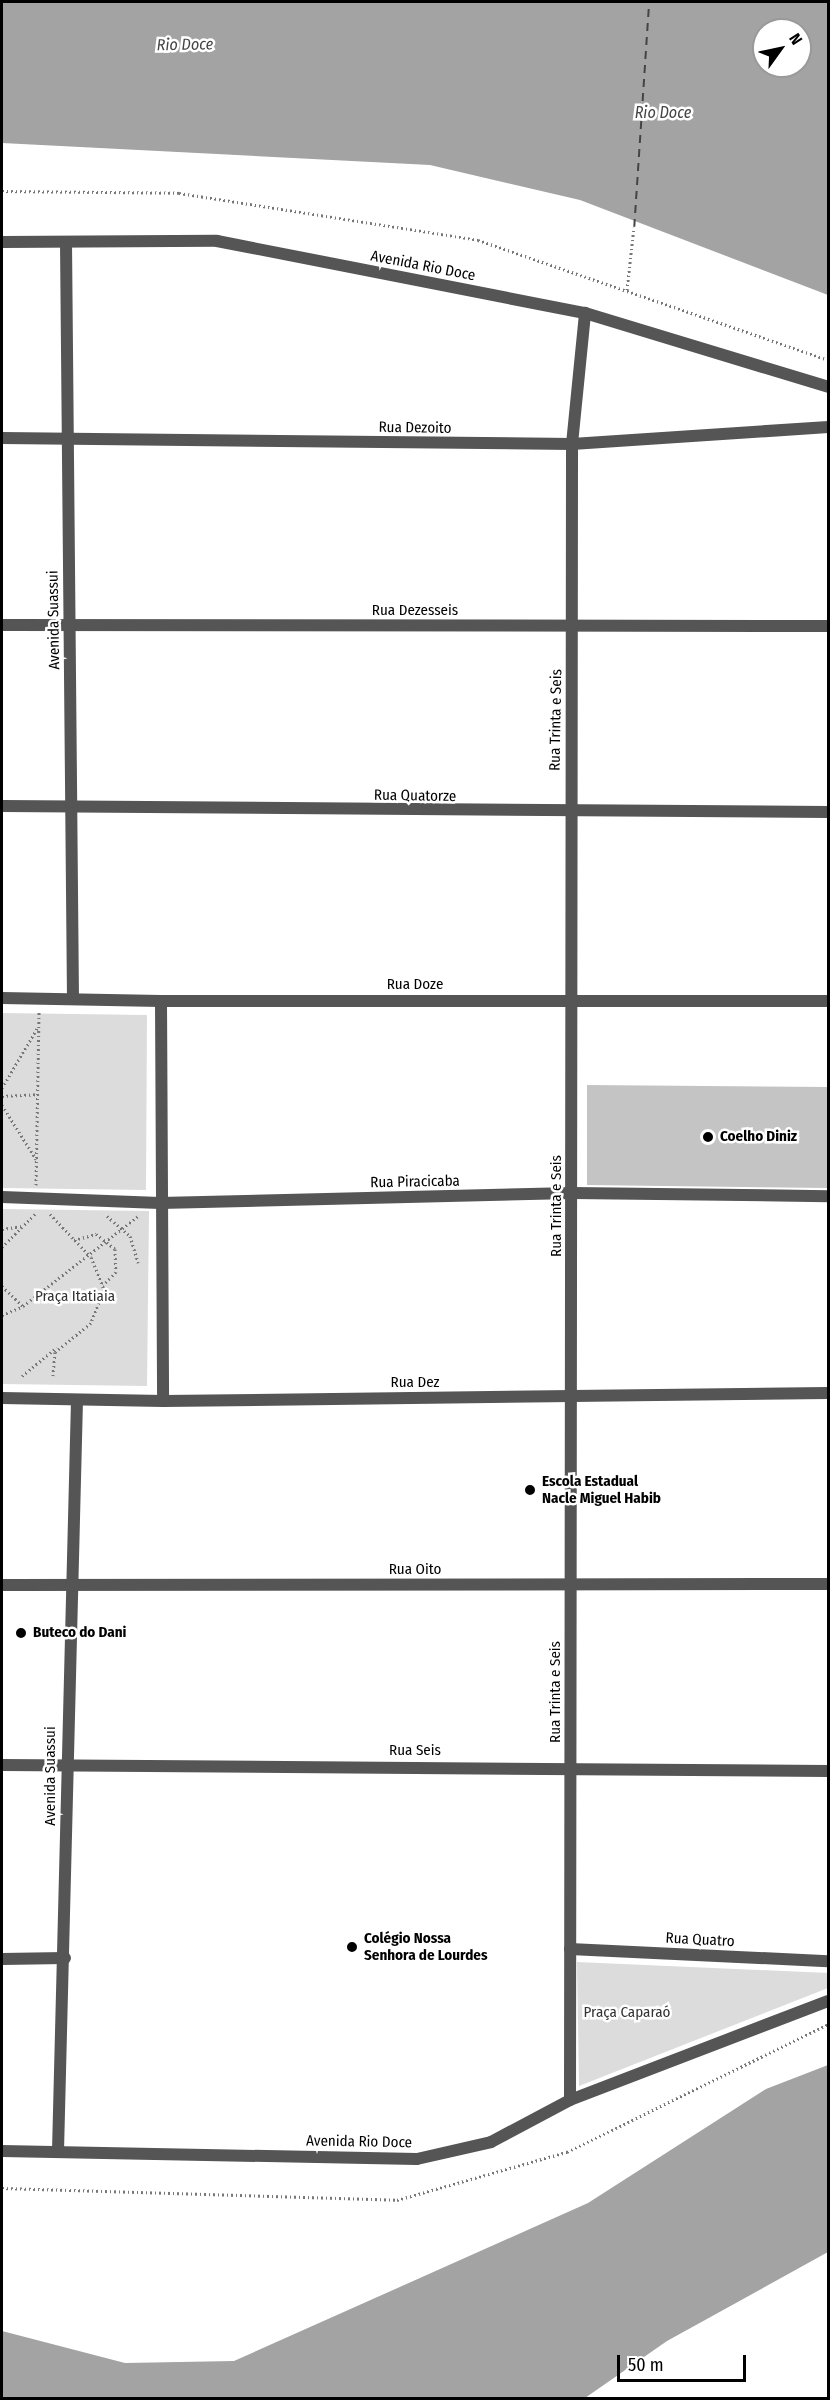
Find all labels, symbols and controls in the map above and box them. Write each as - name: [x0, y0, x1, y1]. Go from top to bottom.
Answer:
- north arrow: [752, 18, 812, 78]
- text: N: [785, 30, 806, 48]
- water label: Rio Doce: [157, 35, 213, 55]
- water label: Rio Doce: [635, 103, 691, 123]
- street label: Avenida Rio Doce: [369, 247, 477, 285]
- street label: Rua Dezoito: [378, 418, 452, 438]
- street label: Avenida Suassui: [44, 570, 64, 670]
- street label: Rua Dezesseis: [372, 602, 458, 620]
- street label: Rua Trinta e Seis: [546, 669, 566, 771]
- street label: Rua Quatorze: [374, 786, 456, 806]
- street label: Rua Doze: [387, 976, 443, 994]
- place label: Coelho Diniz: [720, 1128, 797, 1146]
- marker: Coelho Diniz: [701, 1130, 715, 1144]
- street label: Rua Trinta e Seis: [548, 1155, 566, 1257]
- street label: Rua Piracicaba: [370, 1172, 460, 1192]
- park label: Praça Itatiaia: [35, 1288, 115, 1306]
- street label: Rua Dez: [391, 1374, 439, 1392]
- place label: Escola Estadual Nacle Miguel Habib: [542, 1472, 661, 1507]
- marker: Escola Estadual Nacle Miguel Habib: [523, 1483, 537, 1497]
- street label: Rua Oito: [389, 1561, 441, 1579]
- place label: Buteco do Dani: [33, 1624, 126, 1642]
- marker: Buteco do Dani: [14, 1626, 28, 1640]
- street label: Rua Trinta e Seis: [547, 1641, 565, 1743]
- street label: Avenida Suassui: [42, 1726, 60, 1826]
- street label: Rua Seis: [389, 1742, 441, 1760]
- place label: Colégio Nossa Senhora de Lourdes: [364, 1929, 488, 1964]
- street label: Rua Quatro: [665, 1929, 735, 1951]
- marker: Colégio Nossa Senhora de Lourdes: [345, 1940, 359, 1954]
- park label: Praça Caparaó: [584, 2004, 670, 2022]
- street label: Avenida Rio Doce: [306, 2132, 412, 2152]
- scale bar: [620, 2343, 749, 2381]
- text: 50 m: [628, 2354, 664, 2376]

